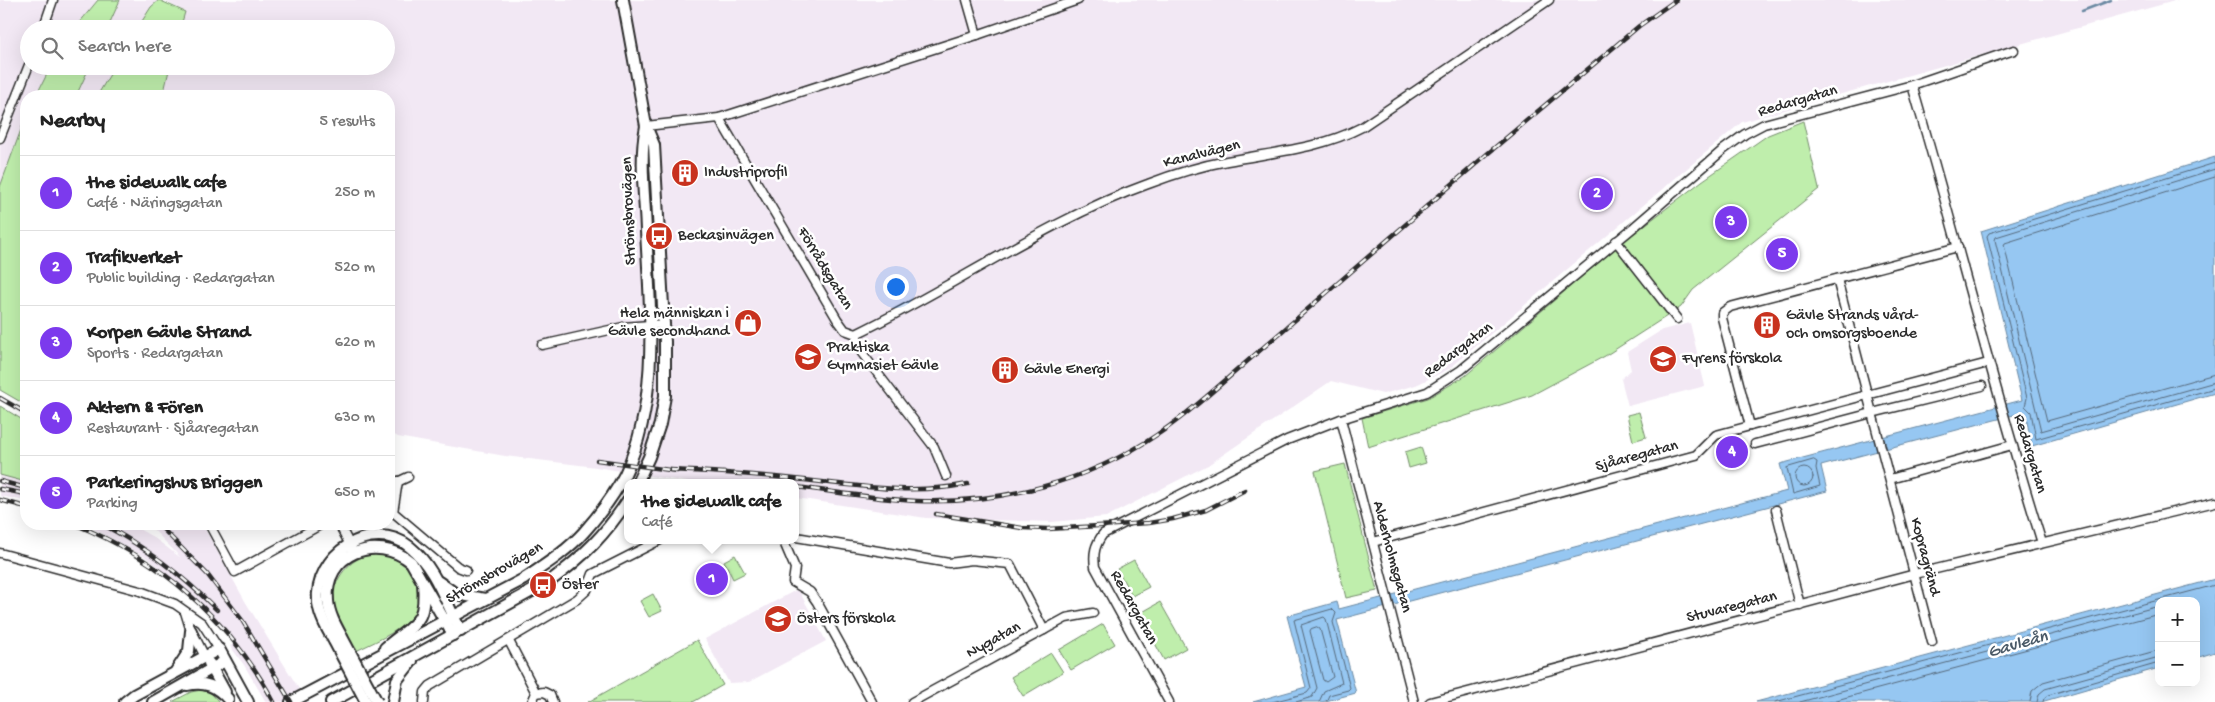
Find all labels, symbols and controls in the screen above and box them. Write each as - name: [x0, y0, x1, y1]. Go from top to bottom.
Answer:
- search box: [20, 20, 395, 75]
- icon: search: [38, 34, 66, 62]
- text: Search here: [78, 36, 172, 59]
- street label: Redargatan: [1756, 82, 1840, 122]
- text: Nearby: [40, 110, 105, 135]
- text: 5 results: [320, 113, 375, 132]
- street label: Kanalvägen: [1162, 136, 1243, 174]
- street label: Strömsbrovägen: [619, 156, 641, 266]
- building icon: Industriprofil: [670, 158, 700, 188]
- place label: Industriprofil: [704, 164, 788, 183]
- text: the sidewalk cafe: [87, 172, 226, 195]
- pin: 2: [1581, 175, 1613, 213]
- text: 1: [53, 184, 59, 203]
- text: 250 m: [335, 184, 375, 203]
- text: Café · Näringsgatan: [87, 195, 222, 214]
- pin: 3: [1715, 203, 1747, 241]
- bus stop icon: Beckasinvägen: [644, 221, 674, 251]
- street label: Förrådsgatan: [791, 223, 856, 314]
- place label: Beckasinvägen: [677, 227, 774, 246]
- pin: 5: [1766, 235, 1798, 273]
- text: Trafikverket: [87, 247, 181, 270]
- text: 2: [52, 259, 60, 278]
- text: 520 m: [335, 259, 375, 278]
- text: Public building · Redargatan: [87, 270, 275, 289]
- your location: [883, 274, 909, 300]
- place label: Hela människan i Gävle secondhand: [608, 305, 731, 342]
- place label: Gävle Strands vård- och omsorgsboende: [1786, 307, 1919, 344]
- shop icon: Hela människan i Gävle secondhand: [733, 308, 763, 338]
- building icon: Gävle Strands vård- och omsorgsboende: [1752, 310, 1782, 340]
- street label: Redargatan: [1421, 319, 1498, 383]
- text: Korpen Gävle Strand: [87, 322, 250, 345]
- text: 3: [52, 334, 60, 353]
- text: 620 m: [335, 334, 375, 353]
- place label: Praktiska Gymnasiet Gävle: [826, 339, 939, 376]
- school or university icon: Praktiska Gymnasiet Gävle: [793, 342, 823, 372]
- school or university icon: Fyrens förskola: [1648, 344, 1678, 374]
- text: Sports · Redargatan: [87, 345, 223, 364]
- place label: Fyrens förskola: [1681, 350, 1783, 369]
- building icon: Gävle Energi: [990, 355, 1020, 385]
- place label: Gävle Energi: [1024, 361, 1110, 380]
- text: Aktern & Fören: [87, 397, 203, 420]
- text: 4: [52, 409, 60, 428]
- text: 630 m: [334, 409, 375, 428]
- street label: Redargatan: [2008, 412, 2050, 496]
- text: Restaurant · Sjåaregatan: [87, 420, 259, 439]
- pin: 4: [1716, 433, 1748, 471]
- street label: Sjåaregatan: [1594, 437, 1681, 477]
- text: Parkeringshus Briggen: [87, 472, 262, 495]
- popup: [624, 479, 799, 544]
- text: 5: [52, 484, 60, 503]
- text: 650 m: [334, 484, 375, 503]
- text: the sidewalk cafe: [642, 491, 781, 514]
- text: Parking: [87, 495, 138, 514]
- street label: Alderholmsgatan: [1367, 499, 1415, 615]
- text: Café: [642, 514, 673, 533]
- street label: Kopragränd: [1904, 516, 1944, 600]
- street label: Strömsbrovägen: [443, 538, 547, 609]
- pin: 1: [696, 560, 728, 598]
- street label: Redargatan: [1105, 568, 1161, 649]
- bus stop icon: Öster: [528, 570, 558, 600]
- place label: Öster: [562, 576, 599, 595]
- street label: Stuvaregatan: [1685, 588, 1779, 628]
- map controls: [2155, 597, 2200, 687]
- button: +: [2155, 597, 2200, 642]
- school or university icon: Östers förskola: [763, 604, 793, 634]
- place label: Östers förskola: [797, 610, 896, 629]
- street label: Nygatan: [963, 618, 1025, 664]
- water label: Gavleån: [1986, 626, 2051, 664]
- button: −: [2155, 642, 2200, 687]

